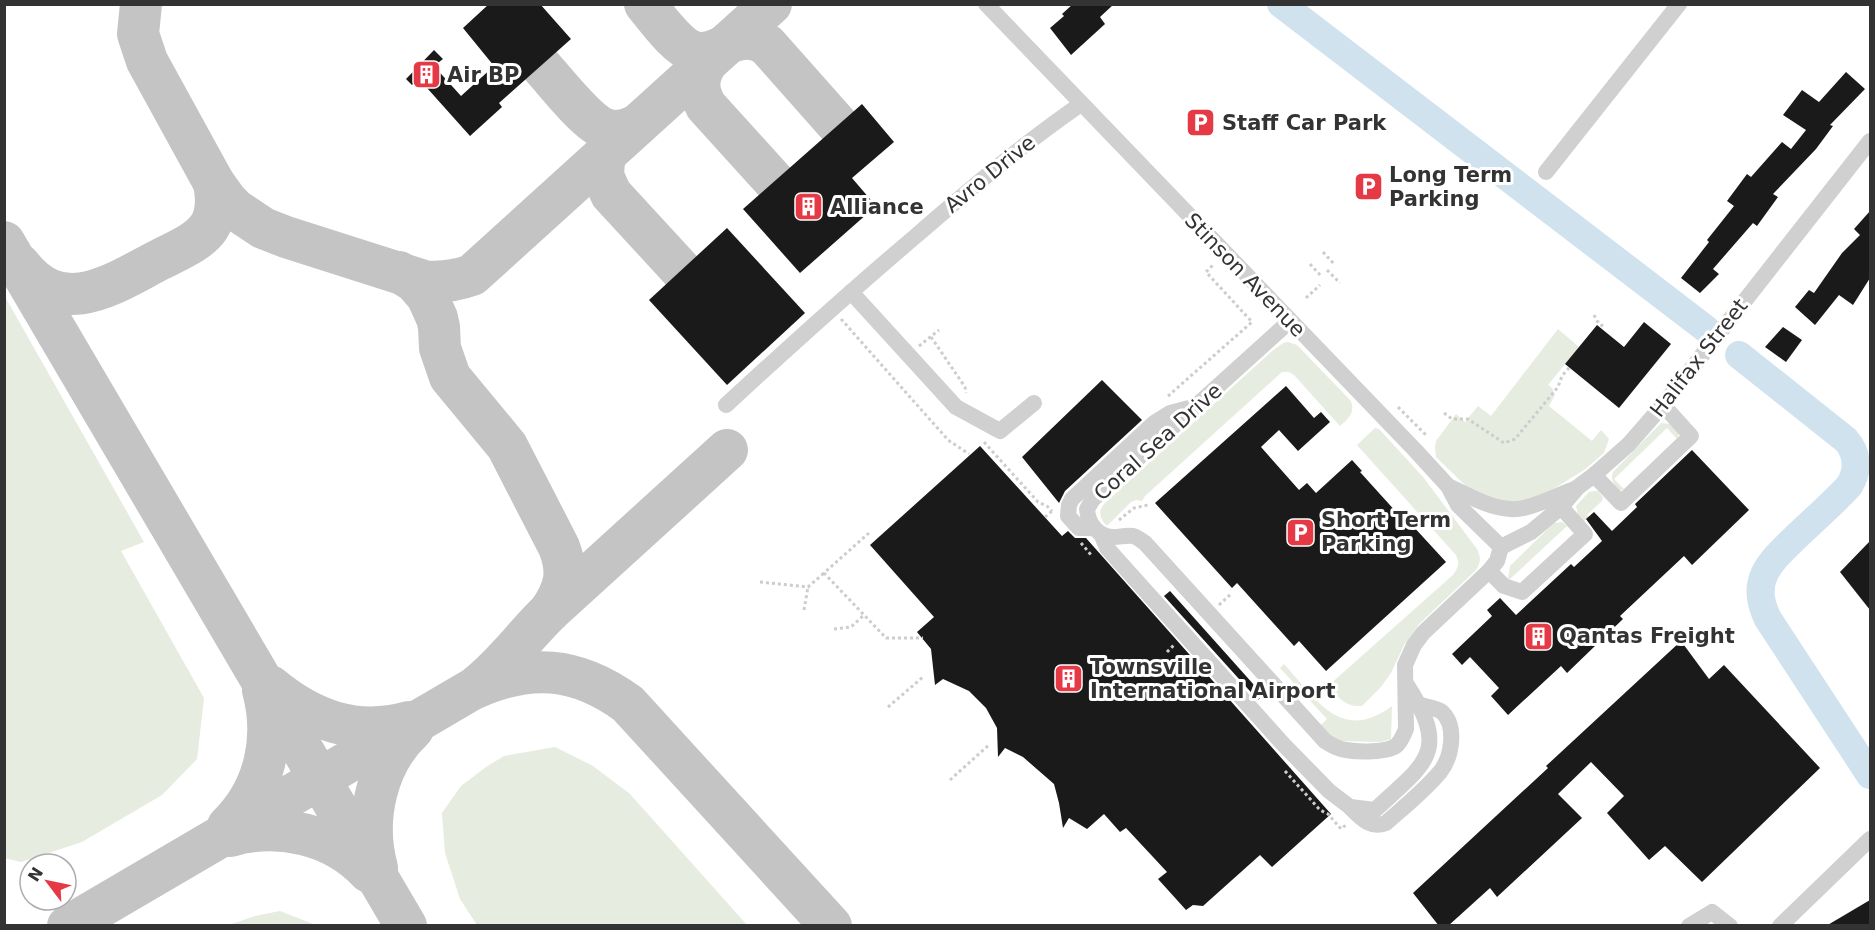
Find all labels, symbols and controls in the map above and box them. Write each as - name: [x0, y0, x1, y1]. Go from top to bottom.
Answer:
- building icon: Air BP: [410, 59, 442, 91]
- place label: Air BP: [447, 63, 520, 87]
- parking icon: Staff Car Park: [1185, 107, 1217, 139]
- place label: Staff Car Park: [1222, 111, 1387, 135]
- street label: Avro Drive: [940, 130, 1040, 218]
- place label: Long Term Parking: [1389, 163, 1512, 211]
- parking icon: Long Term Parking: [1352, 171, 1384, 203]
- building icon: Alliance: [793, 191, 825, 223]
- place label: Alliance: [830, 195, 924, 219]
- street label: Stinson Avenue: [1180, 208, 1310, 342]
- street label: Halifax Street: [1645, 294, 1753, 422]
- street label: Coral Sea Drive: [1089, 378, 1227, 506]
- place label: Short Term Parking: [1321, 508, 1451, 556]
- parking icon: Short Term Parking: [1284, 516, 1316, 548]
- building icon: Qantas Freight: [1522, 620, 1554, 652]
- place label: Qantas Freight: [1559, 624, 1735, 648]
- place label: Townsville International Airport: [1090, 655, 1335, 703]
- building icon: Townsville International Airport: [1053, 663, 1085, 695]
- north arrow: [18, 852, 78, 912]
- text: N: [24, 864, 47, 885]

